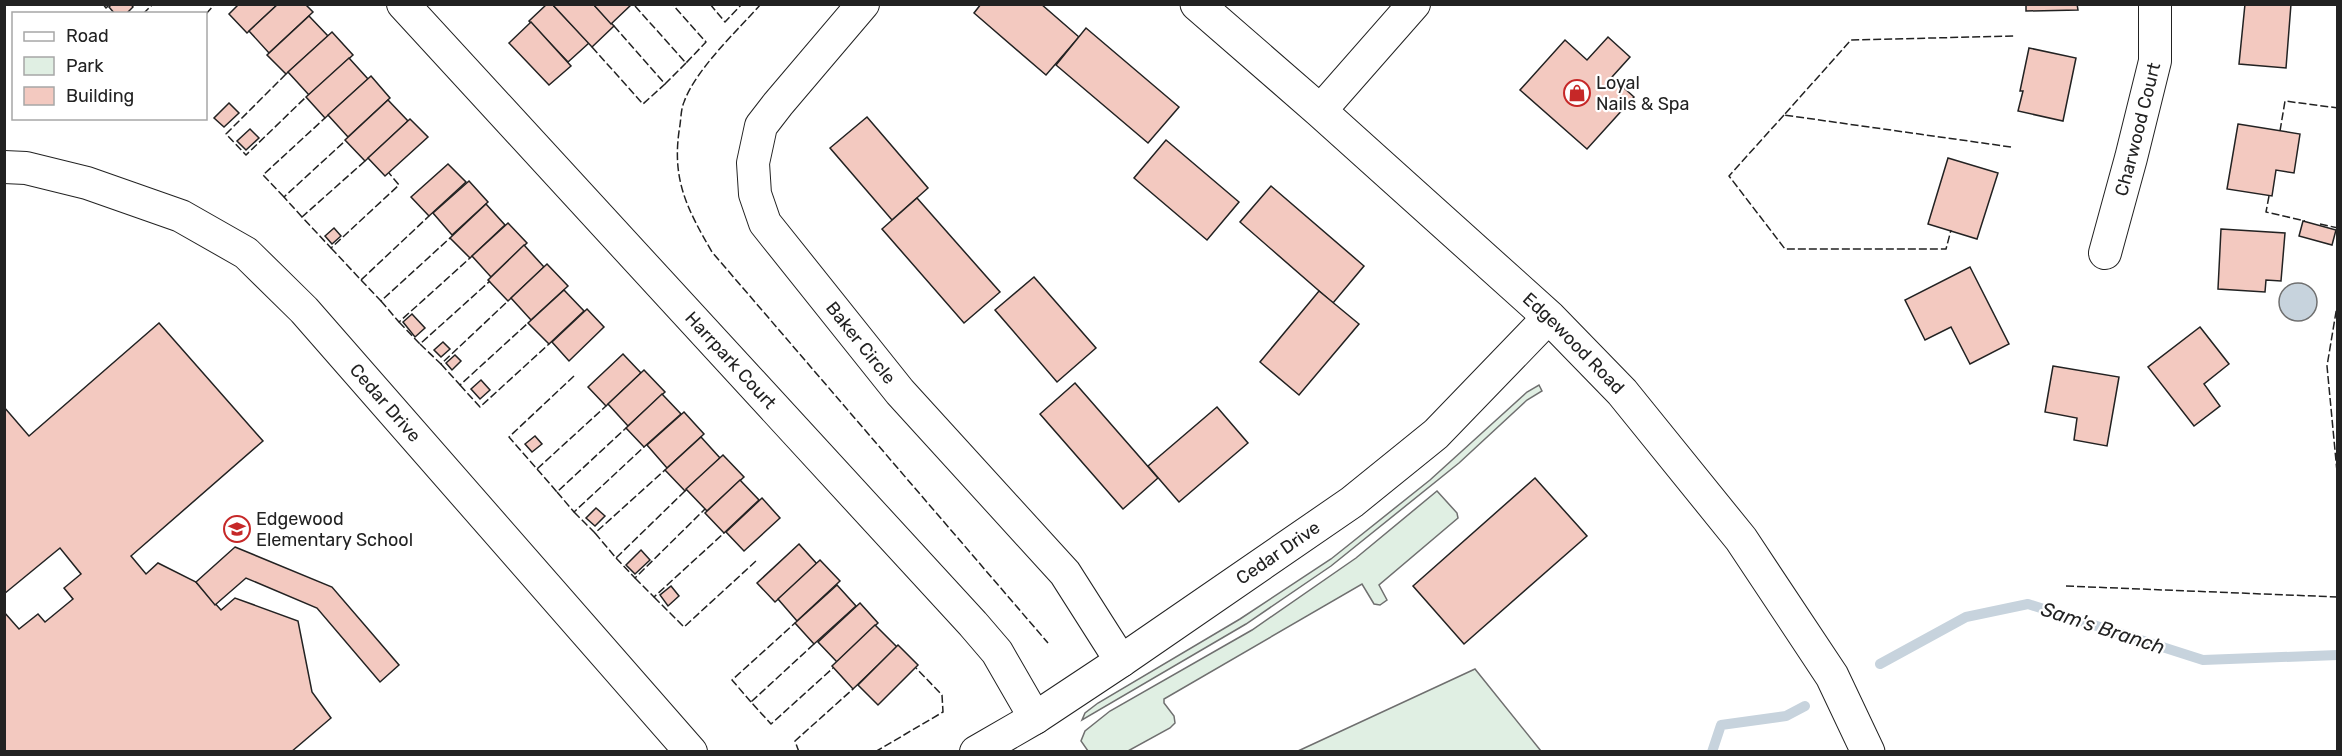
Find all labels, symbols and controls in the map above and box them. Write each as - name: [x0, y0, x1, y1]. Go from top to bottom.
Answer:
- legend: [12, 12, 207, 120]
- text: Road: [66, 25, 109, 47]
- text: Park: [66, 55, 104, 77]
- street label: Charwood Court: [2110, 60, 2165, 198]
- place label: Loyal Nails & Spa: [1596, 72, 1690, 115]
- shop icon: Loyal Nails & Spa: [1562, 78, 1592, 108]
- text: Building: [66, 85, 134, 107]
- street label: Edgewood Road: [1518, 288, 1629, 399]
- street label: Baker Circle: [821, 297, 900, 388]
- street label: Harrpark Court: [680, 307, 781, 414]
- street label: Cedar Drive: [345, 359, 426, 447]
- place label: Edgewood Elementary School: [256, 508, 413, 551]
- school or university icon: Edgewood Elementary School: [222, 514, 252, 544]
- street label: Cedar Drive: [1232, 516, 1324, 589]
- water label: Sam's Branch: [2038, 597, 2168, 659]

